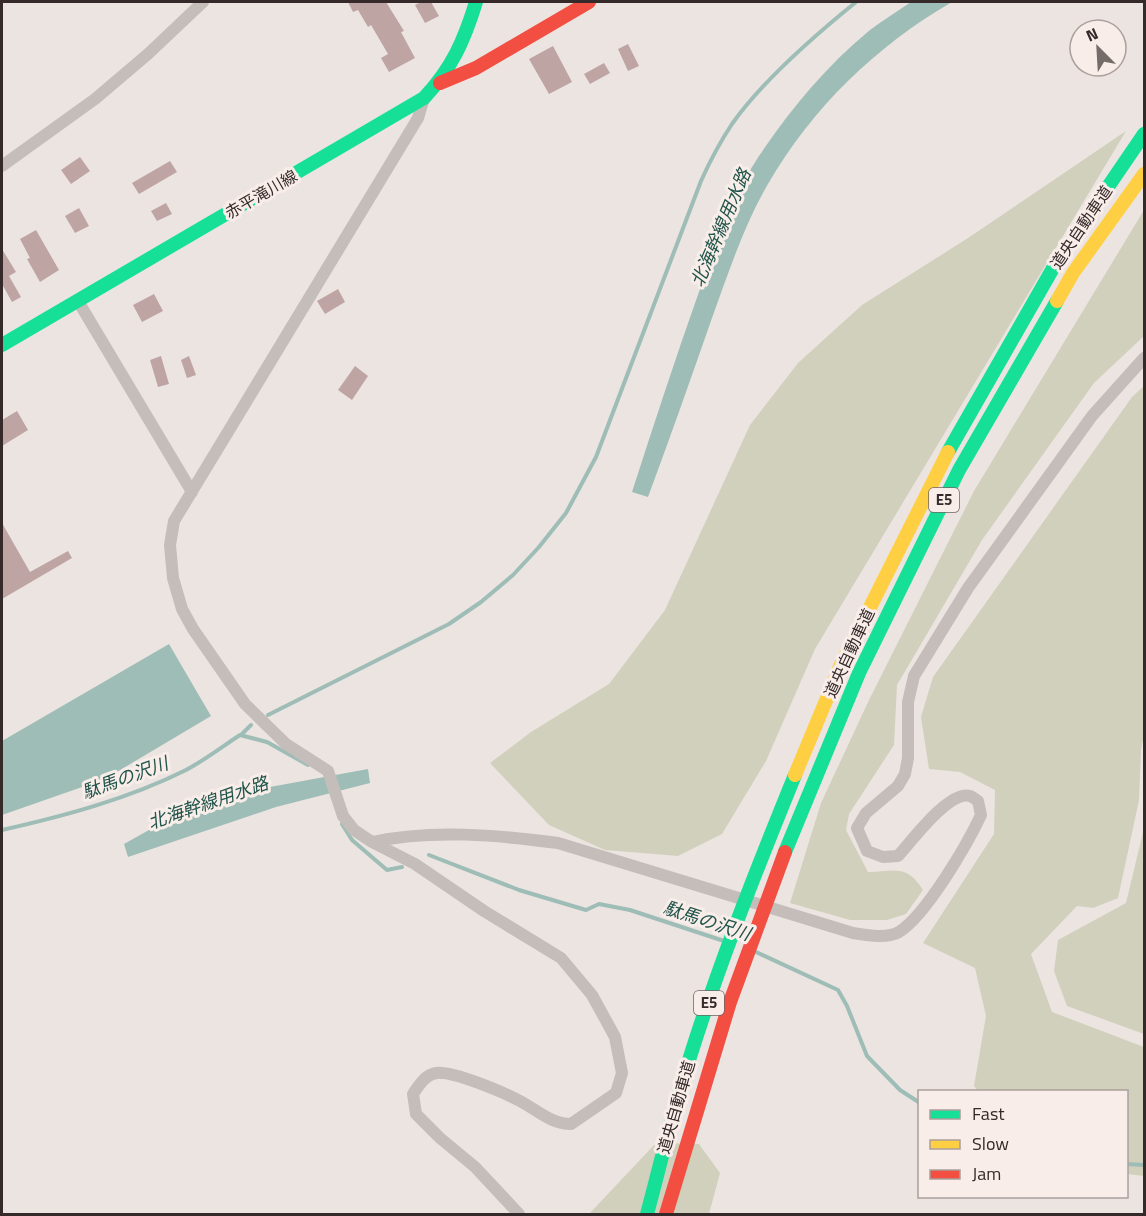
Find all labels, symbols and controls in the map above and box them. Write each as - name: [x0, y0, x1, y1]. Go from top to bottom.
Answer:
- north arrow: [1068, 18, 1128, 78]
- text: N: [1082, 21, 1102, 48]
- water label: 北海幹線用水路: [683, 163, 758, 291]
- street label: 赤平滝川線: [220, 164, 302, 224]
- street label: 道央自動車道: [1044, 180, 1118, 274]
- road number: E5: [929, 488, 959, 512]
- street label: 道央自動車道: [818, 604, 880, 702]
- water label: 駄馬の沢川: [78, 749, 174, 806]
- water label: 北海幹線用水路: [144, 769, 274, 836]
- water label: 駄馬の沢川: [660, 894, 756, 948]
- road number: E5: [694, 991, 724, 1015]
- street label: 道央自動車道: [651, 1058, 701, 1156]
- legend: [918, 1090, 1128, 1198]
- text: Fast: [972, 1100, 1005, 1127]
- text: Slow: [972, 1130, 1009, 1157]
- text: Jam: [972, 1160, 1001, 1187]

